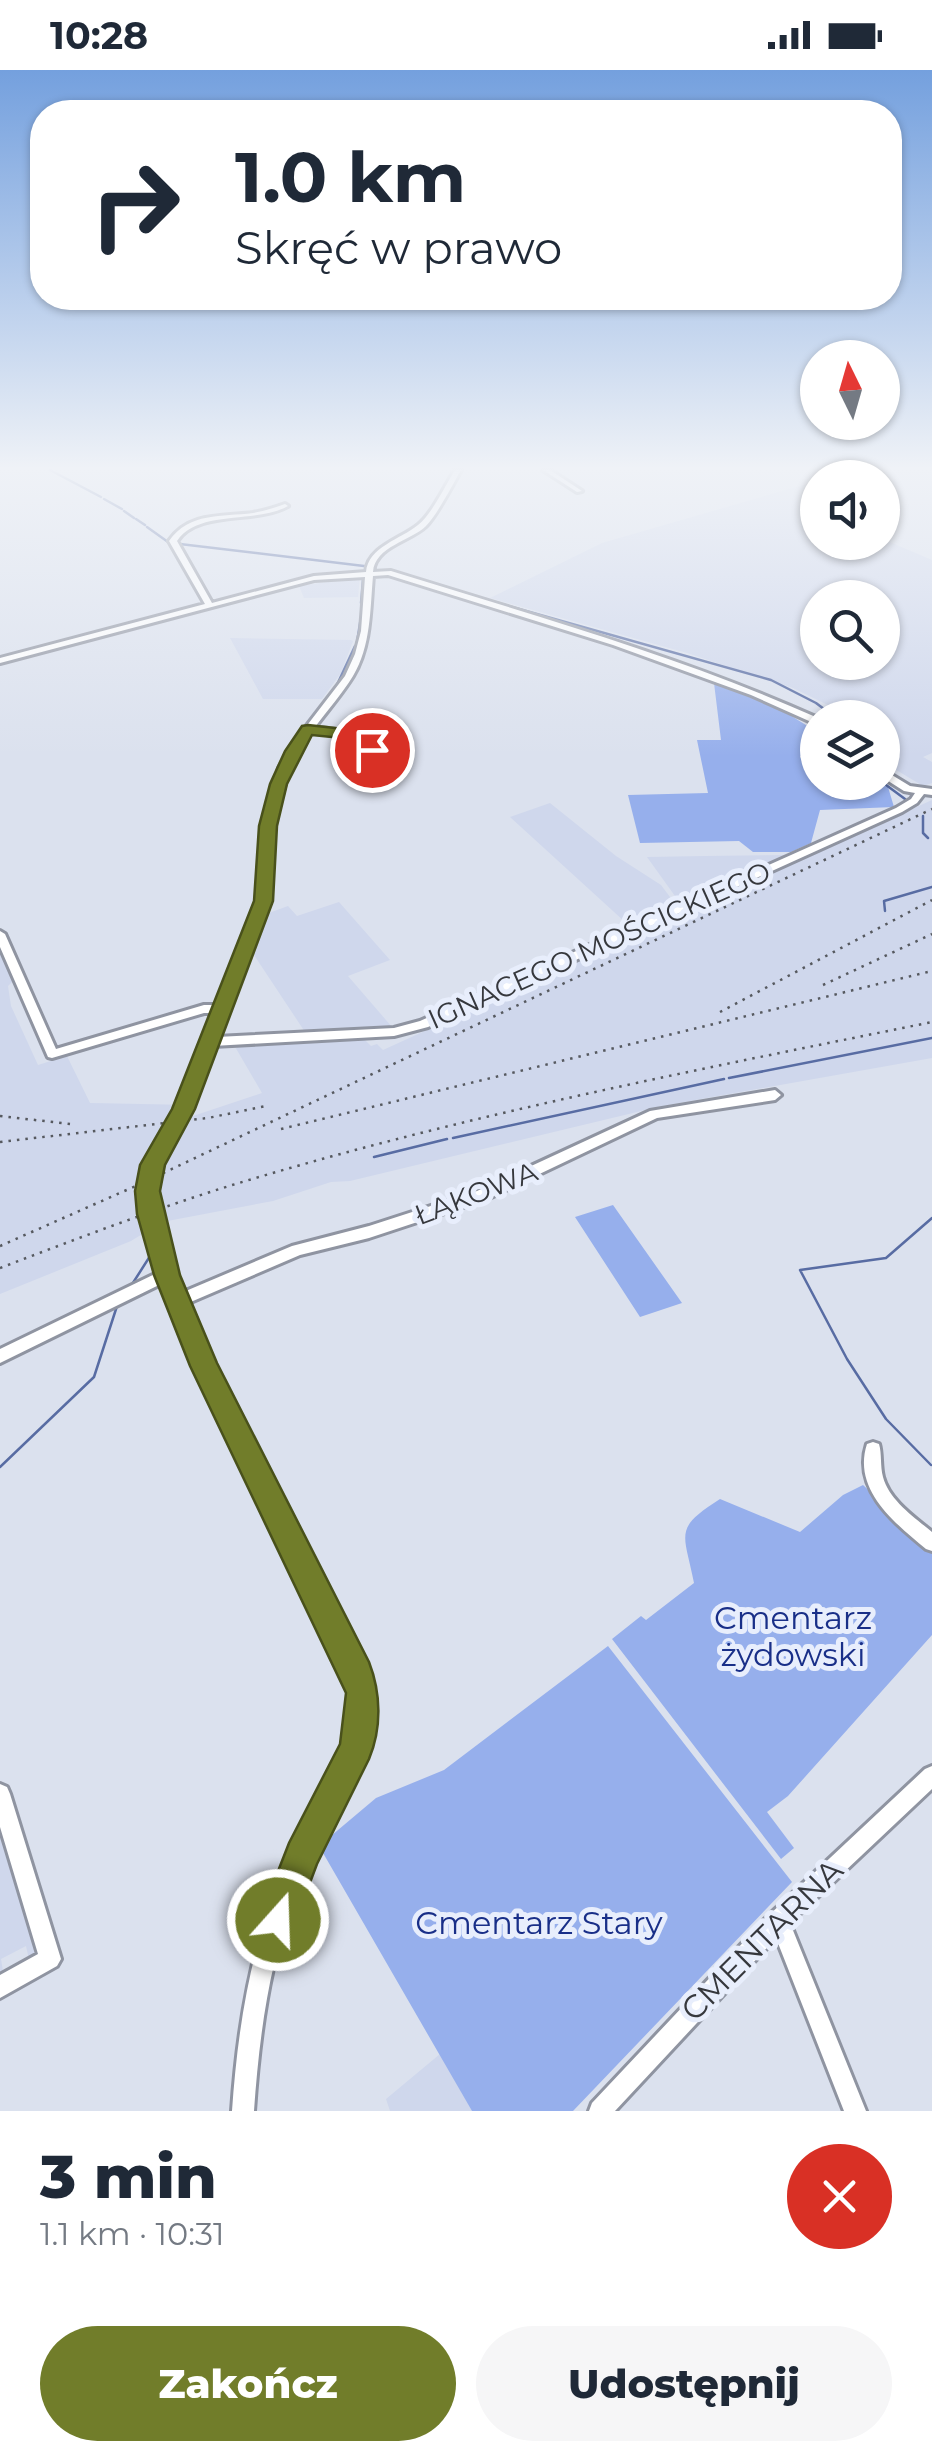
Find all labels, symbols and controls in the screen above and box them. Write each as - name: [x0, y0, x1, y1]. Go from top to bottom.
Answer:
- text: 10:28: [50, 12, 148, 59]
- text: 1.0 km: [235, 134, 466, 220]
- icon: right: [70, 140, 200, 270]
- text: Skręć w prawo: [235, 220, 562, 275]
- north arrow: [800, 340, 900, 440]
- map controls: [800, 340, 900, 800]
- button: sound: [800, 460, 900, 560]
- button: search: [800, 580, 900, 680]
- button: layers: [800, 700, 900, 800]
- pin: [330, 708, 415, 793]
- icon: arrive: [345, 723, 400, 778]
- street label: IGNACEGO MOŚCICKIEGO: [422, 854, 776, 1036]
- street label: ŁĄKOWA: [410, 1154, 543, 1232]
- park label: Cmentarz żydowski: [714, 1598, 872, 1674]
- street label: CMENTARNA: [673, 1851, 851, 2029]
- position arrow: [226, 1868, 330, 1972]
- park label: Cmentarz Stary: [415, 1903, 663, 1942]
- text: 3 min: [40, 2140, 217, 2213]
- button: close: [787, 2144, 892, 2249]
- text: 1.1 km · 10:31: [40, 2214, 225, 2253]
- button: Zakończ: [40, 2326, 456, 2441]
- button: Udostępnij: [476, 2326, 892, 2441]

